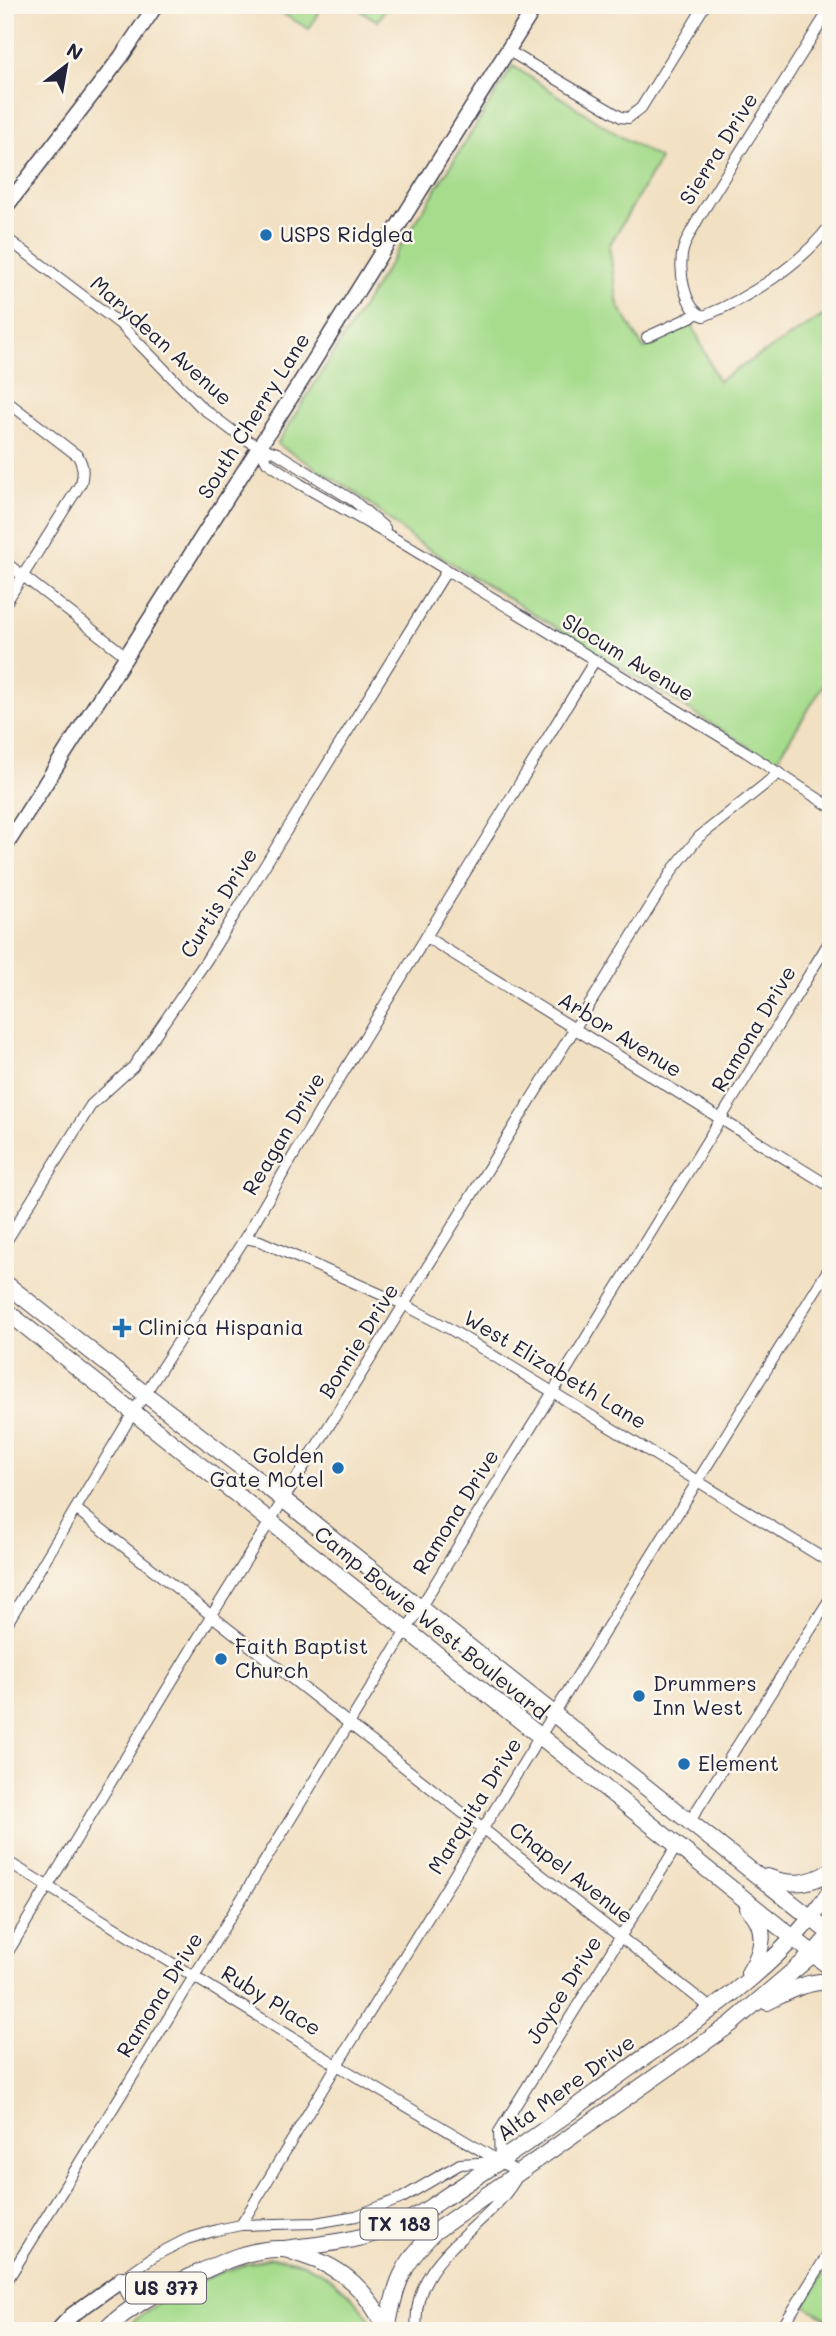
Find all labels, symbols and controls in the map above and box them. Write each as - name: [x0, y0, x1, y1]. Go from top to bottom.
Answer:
- north arrow: [32, 32, 102, 102]
- text: N: [62, 37, 88, 65]
- street label: Sierra Drive: [672, 87, 763, 209]
- place label: USPS Ridglea: [280, 220, 414, 247]
- marker: USPS Ridglea: [258, 227, 274, 243]
- street label: Marydean Avenue: [85, 269, 239, 411]
- street label: South Cherry Lane: [191, 327, 315, 503]
- street label: Slocum Avenue: [558, 607, 700, 707]
- street label: Curtis Drive: [173, 842, 262, 962]
- street label: Ramona Drive: [704, 960, 801, 1096]
- street label: Arbor Avenue: [554, 985, 688, 1082]
- street label: Reagan Drive: [235, 1067, 330, 1200]
- street label: Bonnie Drive: [312, 1278, 404, 1403]
- street label: West Elizabeth Lane: [459, 1303, 652, 1434]
- place label: Clinica Hispania: [138, 1313, 304, 1340]
- marker: Clinica Hispania: [112, 1318, 132, 1338]
- place label: Golden Gate Motel: [210, 1441, 324, 1492]
- street label: Ramona Drive: [405, 1444, 504, 1579]
- marker: Golden Gate Motel: [330, 1460, 346, 1476]
- street label: Camp Bowie West Boulevard: [309, 1519, 554, 1725]
- place label: Faith Baptist Church: [235, 1632, 368, 1683]
- marker: Faith Baptist Church: [213, 1651, 229, 1667]
- place label: Drummers Inn West: [653, 1669, 757, 1720]
- marker: Drummers Inn West: [631, 1688, 647, 1704]
- street label: Marquita Drive: [421, 1732, 527, 1879]
- place label: Element: [698, 1749, 779, 1776]
- marker: Element: [676, 1756, 692, 1772]
- street label: Chapel Avenue: [504, 1815, 640, 1929]
- street label: Ramona Drive: [109, 1927, 208, 2062]
- street label: Joyce Drive: [519, 1930, 607, 2048]
- street label: Ruby Place: [217, 1958, 327, 2041]
- street label: Alta Mere Drive: [491, 2028, 640, 2146]
- road number: TX 183: [360, 2208, 438, 2240]
- road number: US 377: [126, 2272, 206, 2304]

